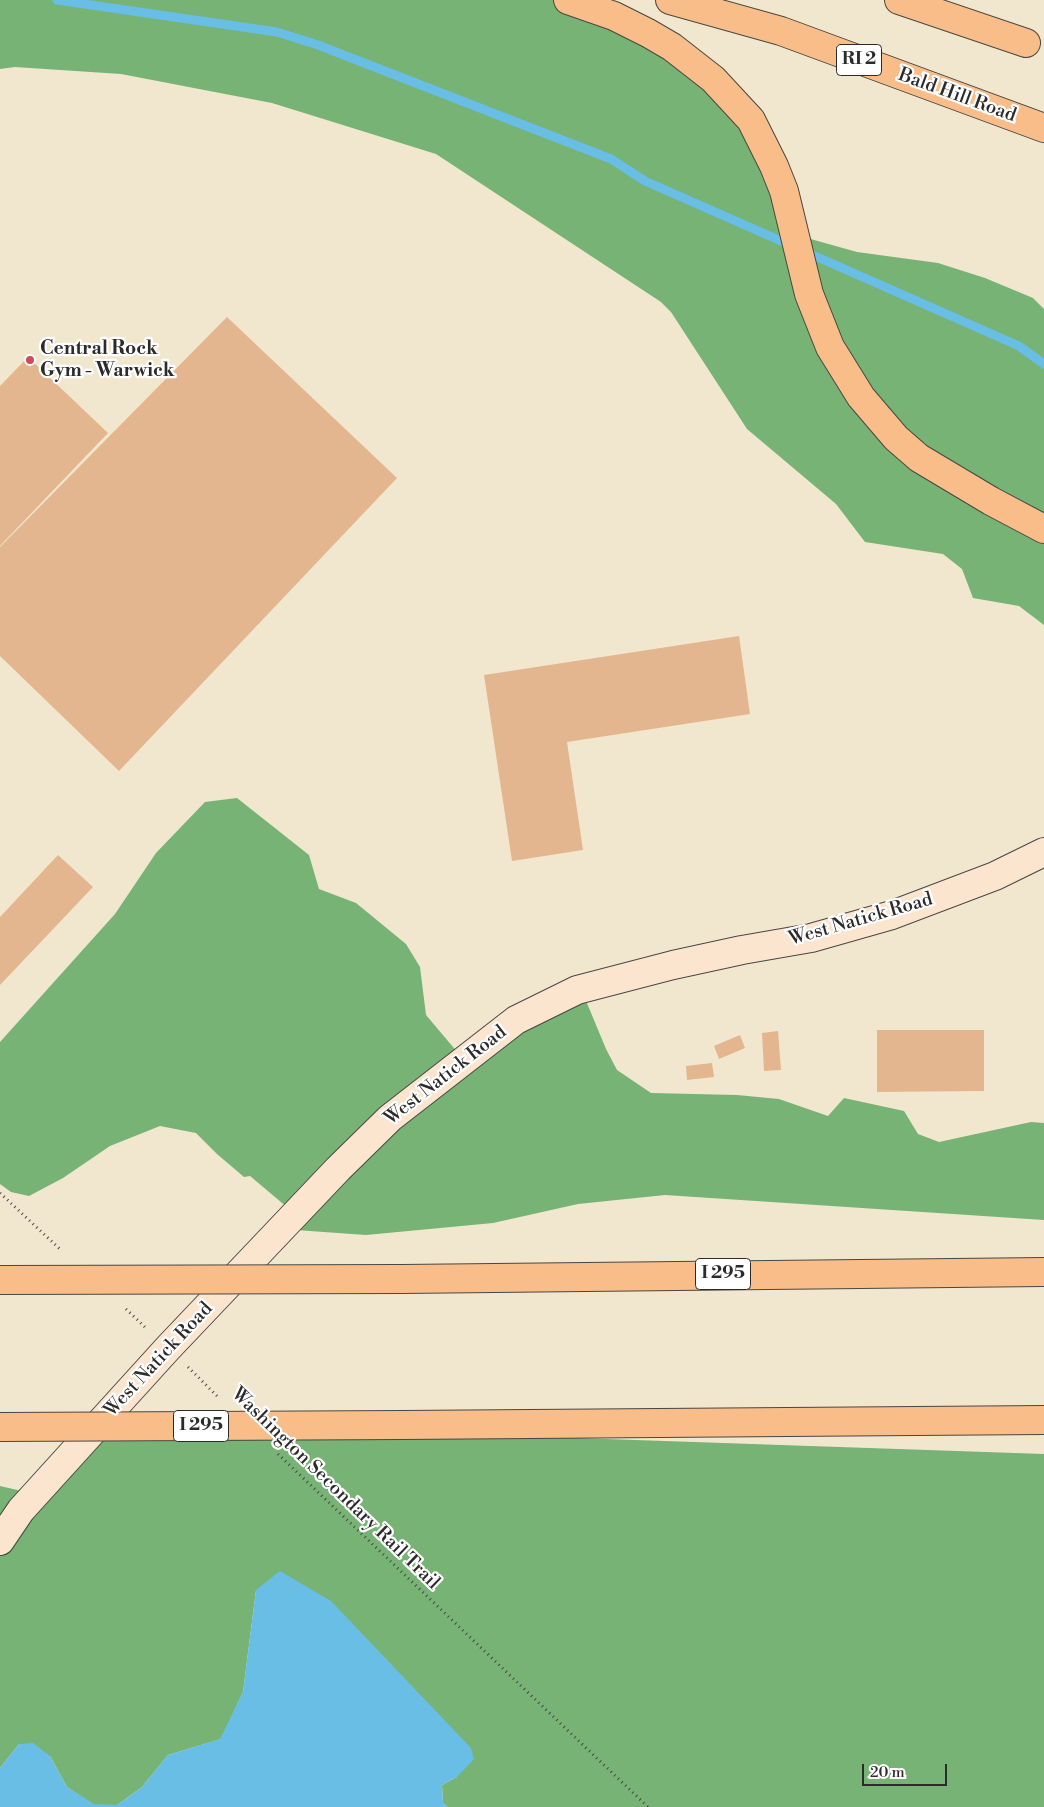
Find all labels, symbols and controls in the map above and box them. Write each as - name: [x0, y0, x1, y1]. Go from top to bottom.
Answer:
- road number: RI 2: [836, 44, 882, 76]
- street label: Bald Hill Road: [895, 64, 1019, 128]
- place label: Central Rock Gym - Warwick: [40, 338, 174, 382]
- marker: Central Rock Gym - Warwick: [24, 354, 36, 366]
- street label: West Natick Road: [786, 889, 936, 951]
- street label: West Natick Road: [380, 1021, 512, 1131]
- road number: I 295: [696, 1258, 750, 1290]
- street label: West Natick Road: [100, 1298, 218, 1422]
- street label: Washington Secondary Rail Trail: [226, 1383, 444, 1595]
- road number: I 295: [174, 1410, 228, 1442]
- scale bar: [864, 1754, 949, 1786]
- text: 20 m: [870, 1763, 905, 1782]

